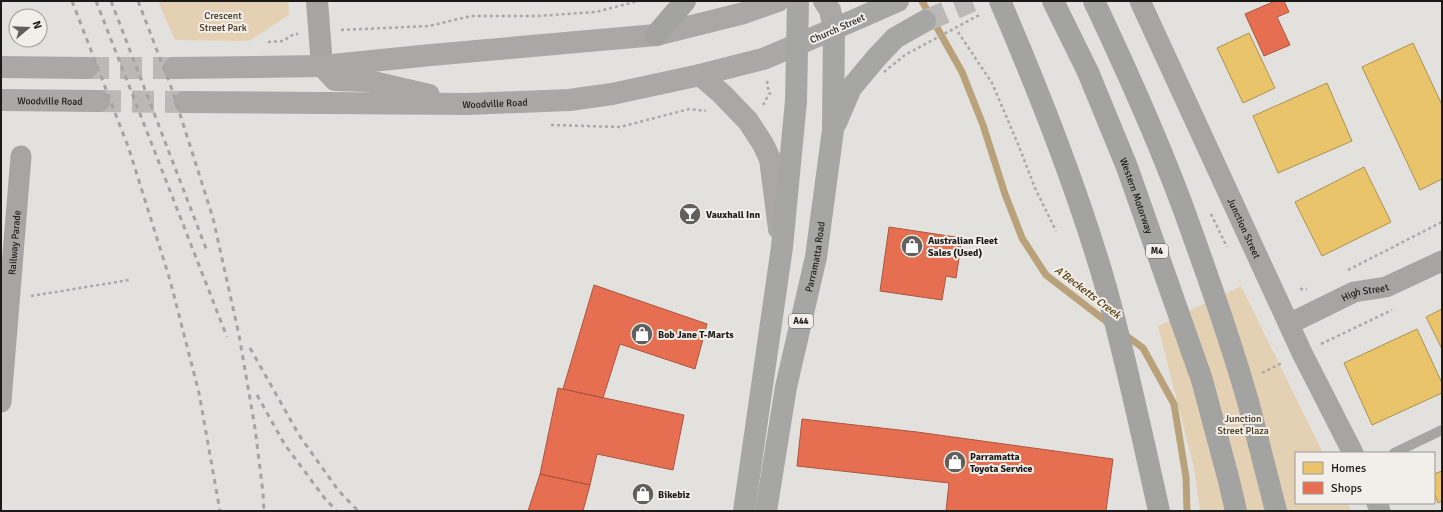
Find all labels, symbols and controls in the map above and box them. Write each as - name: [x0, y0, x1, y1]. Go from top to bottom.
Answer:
- north arrow: [8, 8, 48, 48]
- park label: Crescent Street Park: [199, 10, 247, 34]
- street label: Church Street: [808, 11, 867, 46]
- text: N: [30, 19, 44, 31]
- street label: Woodville Road: [17, 95, 83, 108]
- street label: Woodville Road: [462, 97, 528, 111]
- street label: Western Motorway: [1117, 156, 1155, 236]
- street label: Junction Street: [1224, 196, 1263, 261]
- bar icon: Vauxhall Inn: [677, 201, 703, 227]
- place label: Vauxhall Inn: [706, 209, 761, 221]
- street label: Railway Parade: [6, 210, 24, 276]
- street label: Parramatta Road: [803, 221, 828, 293]
- shop icon: Australian Fleet Sales (Used): [899, 233, 925, 259]
- place label: Australian Fleet Sales (Used): [928, 235, 998, 259]
- road number: M4: [1146, 244, 1168, 258]
- water label: A'Becketts Creek: [1052, 263, 1124, 322]
- street label: High Street: [1339, 281, 1392, 304]
- road number: A44: [789, 314, 813, 328]
- shop icon: Bob Jane T-Marts: [629, 321, 655, 347]
- place label: Bob Jane T-Marts: [658, 329, 734, 341]
- park label: Junction Street Plaza: [1217, 413, 1269, 437]
- shop icon: Parramatta Toyota Service: [942, 449, 968, 475]
- place label: Parramatta Toyota Service: [970, 451, 1033, 475]
- legend: [1295, 452, 1435, 504]
- text: Homes: [1331, 461, 1366, 476]
- shop icon: Bikebiz: [630, 481, 656, 507]
- text: Shops: [1331, 481, 1362, 496]
- place label: Bikebiz: [658, 489, 690, 501]

